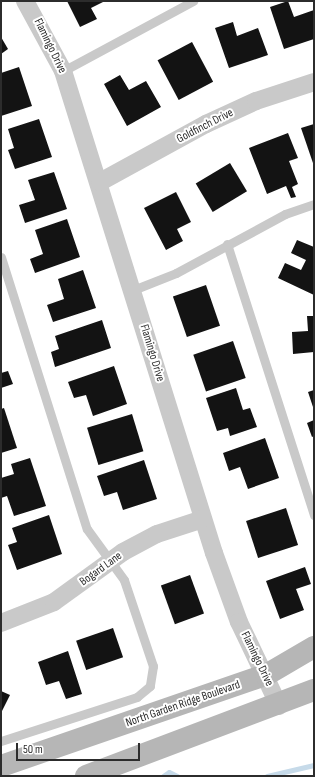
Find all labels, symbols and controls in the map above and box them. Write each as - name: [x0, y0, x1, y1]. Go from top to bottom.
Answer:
- street label: Flamingo Drive: [31, 16, 69, 76]
- street label: Goldfinch Drive: [174, 106, 236, 146]
- street label: Flamingo Drive: [136, 323, 168, 383]
- street label: Bogard Lane: [77, 549, 125, 589]
- street label: Flamingo Drive: [238, 629, 276, 689]
- street label: North Garden Ridge Boulevard: [124, 678, 242, 730]
- scale bar: [18, 735, 142, 761]
- text: 50 m: [23, 742, 43, 757]

